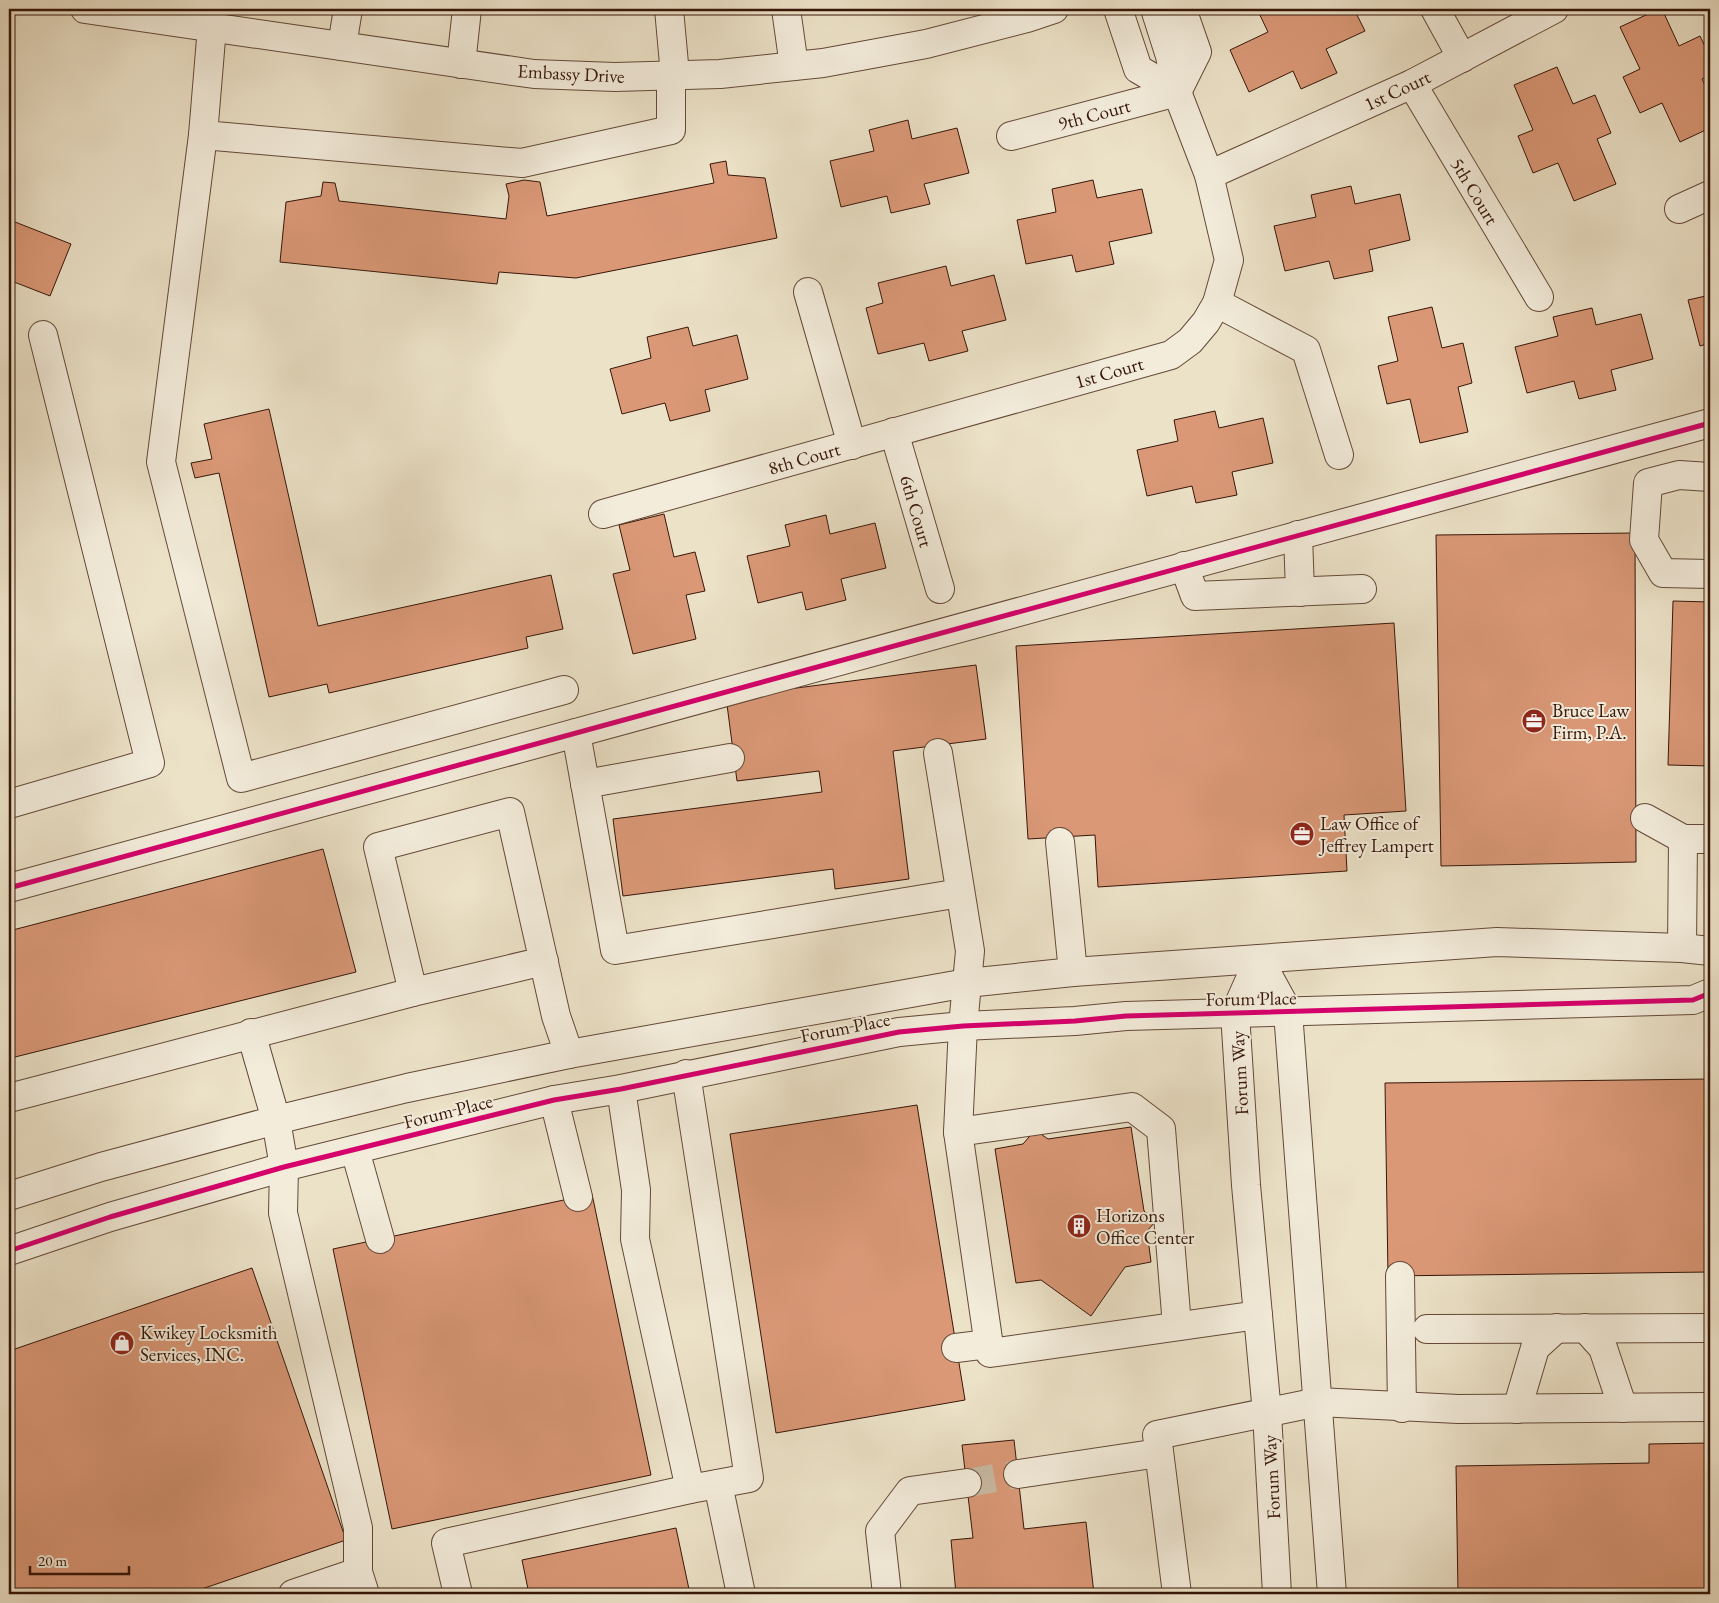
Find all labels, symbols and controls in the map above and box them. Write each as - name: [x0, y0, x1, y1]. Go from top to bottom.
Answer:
- street label: Embassy Drive: [517, 58, 625, 89]
- street label: 1st Court: [1360, 64, 1434, 117]
- street label: 9th Court: [1055, 93, 1133, 136]
- street label: 5th Court: [1445, 153, 1504, 229]
- street label: 1st Court: [1072, 351, 1146, 394]
- street label: 8th Court: [765, 436, 843, 481]
- street label: 6th Court: [894, 472, 939, 550]
- place label: Bruce Law Firm, P.A.: [1552, 698, 1630, 745]
- office icon: Bruce Law Firm, P.A.: [1521, 708, 1547, 734]
- place label: Law Office of Jeffrey Lampert: [1318, 811, 1434, 858]
- office icon: Law Office of Jeffrey Lampert: [1289, 821, 1315, 847]
- street label: Forum Place: [1205, 985, 1297, 1012]
- street label: Forum Place: [798, 1007, 892, 1048]
- street label: Forum Way: [1225, 1029, 1254, 1116]
- street label: Forum Place: [401, 1088, 495, 1135]
- place label: Horizons Office Center: [1096, 1203, 1195, 1250]
- building icon: Horizons Office Center: [1066, 1213, 1092, 1239]
- place label: Kwikey Locksmith Services, INC.: [140, 1320, 278, 1367]
- shop icon: Kwikey Locksmith Services, INC.: [109, 1330, 135, 1356]
- street label: Forum Way: [1257, 1433, 1286, 1520]
- scale bar: [30, 1543, 129, 1575]
- text: 20 m: [38, 1551, 67, 1570]

